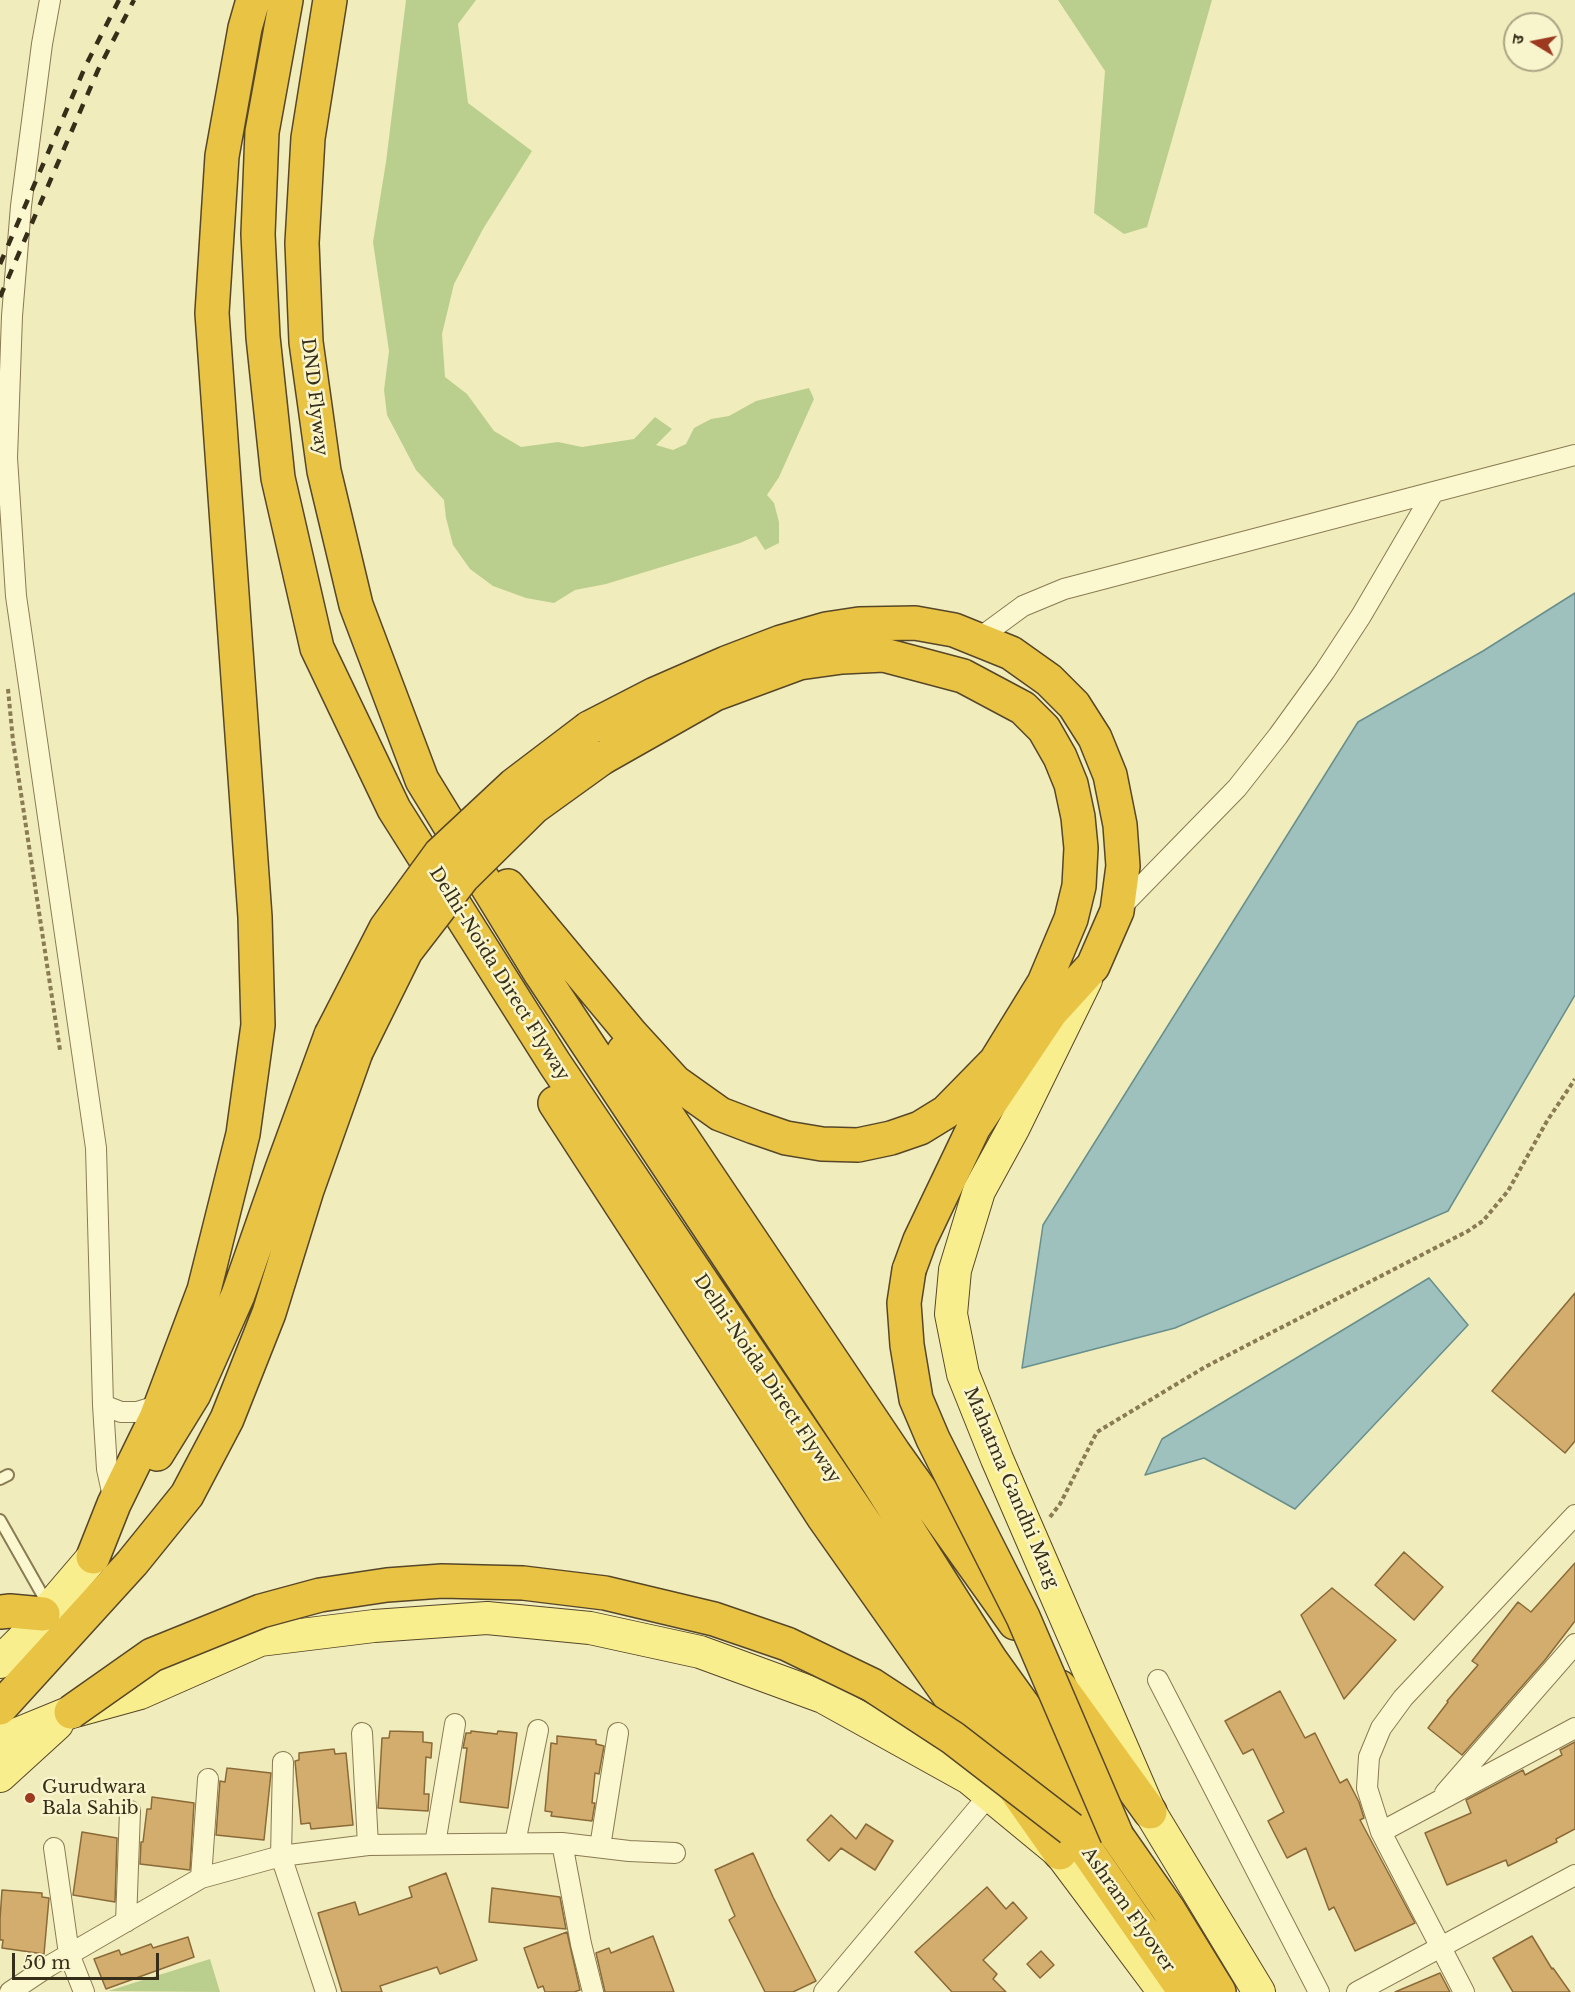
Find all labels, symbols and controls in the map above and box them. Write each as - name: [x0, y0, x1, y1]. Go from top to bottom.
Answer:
- north arrow: [1503, 12, 1563, 72]
- text: उ: [1507, 33, 1528, 46]
- street label: DND Flyway: [296, 337, 332, 457]
- street label: Delhi-Noida Direct Flyway: [424, 863, 574, 1085]
- street label: Delhi-Noida Direct Flyway: [689, 1270, 845, 1488]
- street label: Mahatma Gandhi Marg: [959, 1384, 1063, 1592]
- place label: Gurudwara Bala Sahib: [42, 1777, 146, 1820]
- marker: Gurudwara Bala Sahib: [23, 1791, 37, 1805]
- street label: Ashram Flyover: [1077, 1843, 1179, 1977]
- scale bar: [15, 1941, 162, 1979]
- text: 50 m: [23, 1952, 71, 1974]

